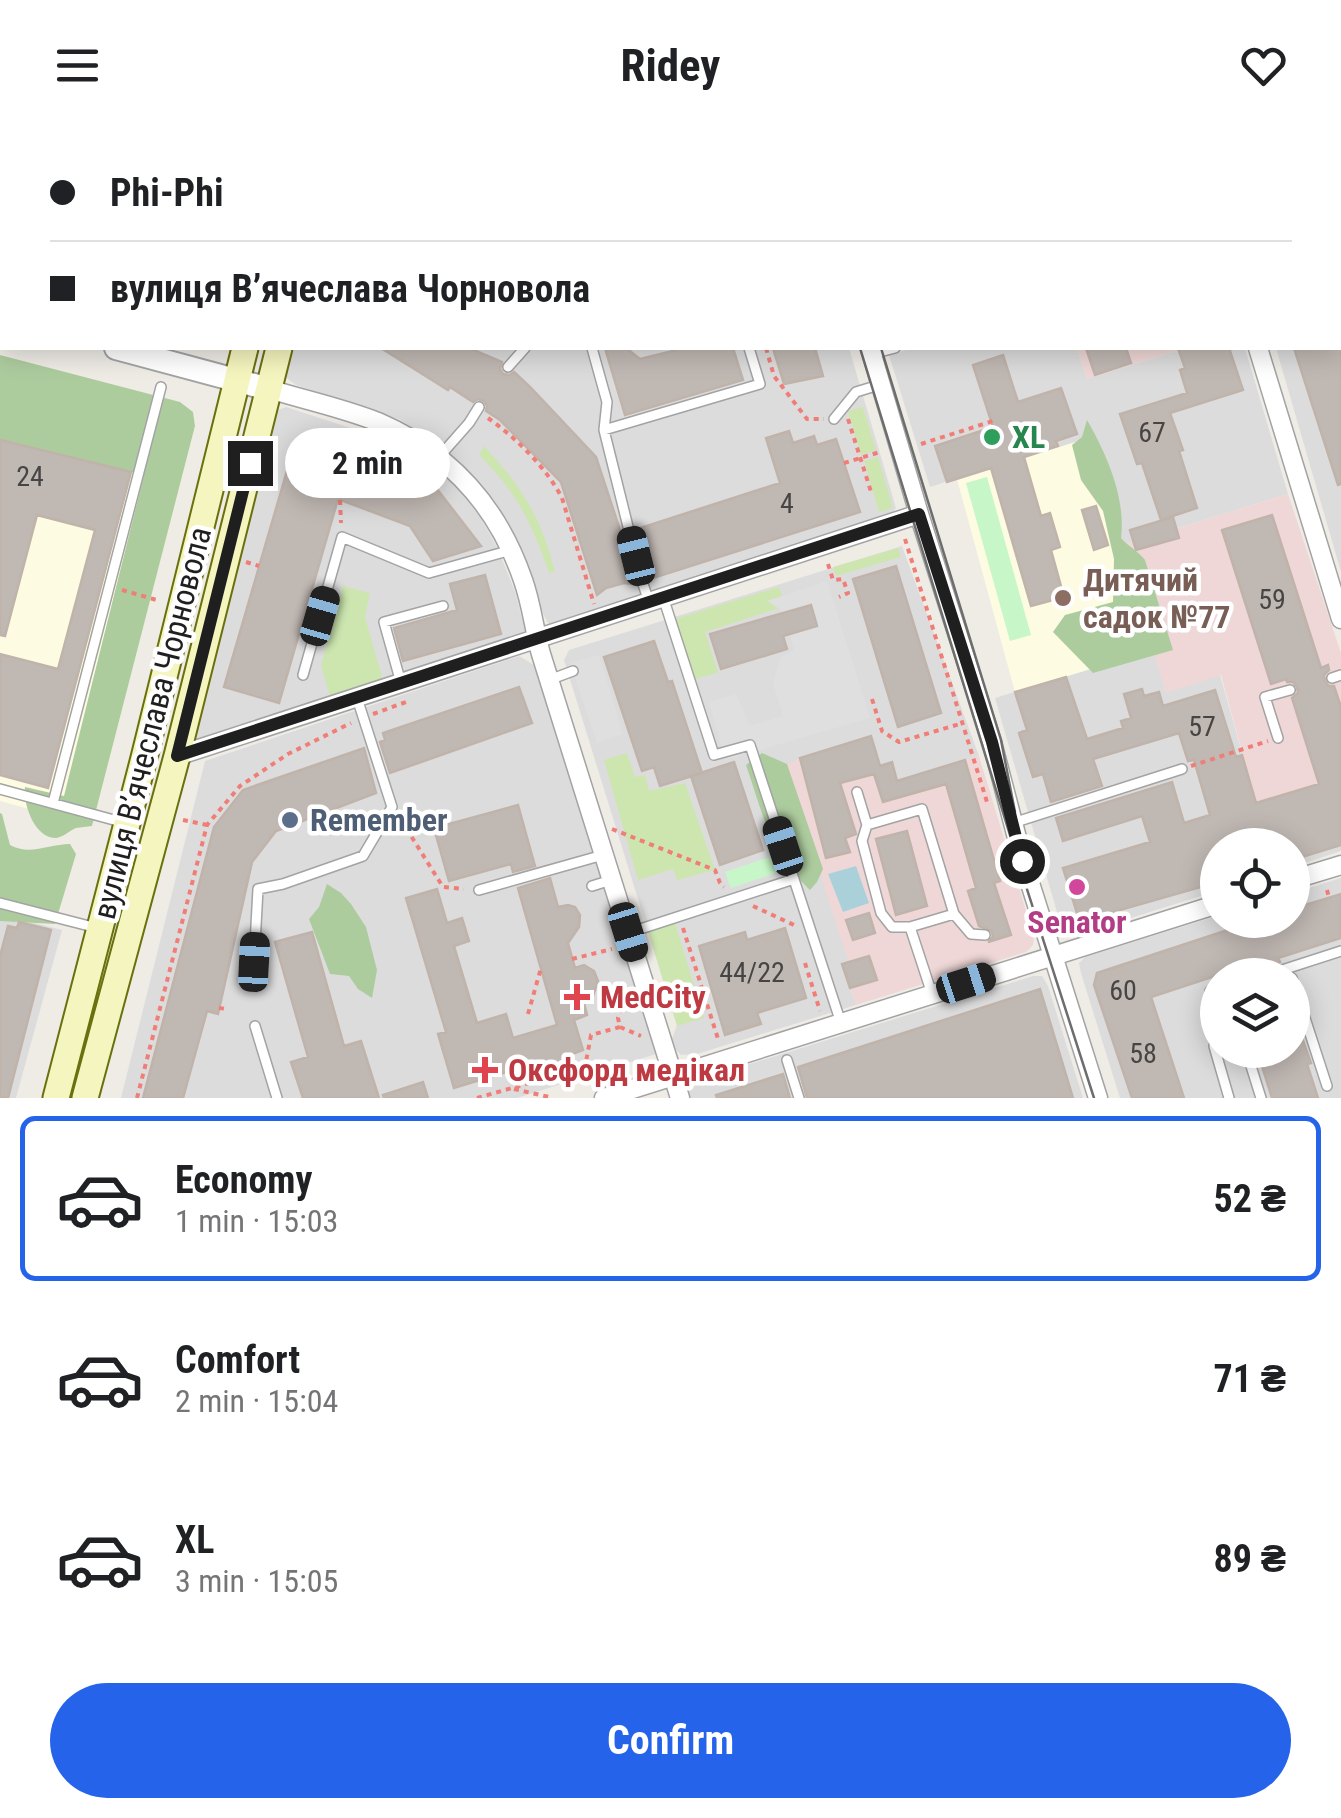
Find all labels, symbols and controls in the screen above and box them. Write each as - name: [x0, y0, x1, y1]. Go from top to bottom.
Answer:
- icon: menu: [50, 38, 105, 93]
- icon: heart: [1236, 38, 1291, 93]
- text: Ridey: [621, 39, 720, 92]
- text: Phi-Phi: [110, 171, 223, 215]
- text: вулиця Вʼячеслава Чорновола: [110, 267, 590, 311]
- house number: 67: [1138, 416, 1166, 449]
- place label: XL: [1012, 418, 1045, 456]
- marker: XL: [981, 426, 1003, 448]
- callout: 2 min: [285, 428, 450, 498]
- route end: [228, 441, 273, 486]
- text: 2 min: [332, 444, 403, 482]
- house number: 24: [16, 460, 44, 493]
- house number: 4: [780, 487, 794, 520]
- street label: вулиця Вʼячеслава Чорновола: [85, 523, 219, 923]
- car: [614, 523, 658, 589]
- place label: Дитячий садок №77: [1083, 561, 1231, 636]
- car: [297, 583, 343, 649]
- house number: 59: [1258, 583, 1286, 616]
- marker: Дитячий садок №77: [1052, 587, 1074, 609]
- house number: 57: [1188, 710, 1216, 743]
- place label: Remember: [310, 801, 448, 839]
- marker: Remember: [279, 809, 301, 831]
- car: [759, 813, 807, 879]
- map controls: [1200, 828, 1310, 1068]
- button: locate: [1200, 828, 1310, 938]
- route start: [1000, 839, 1045, 884]
- marker: Senator: [1066, 876, 1088, 898]
- car: [605, 899, 651, 965]
- place label: Senator: [1027, 903, 1127, 941]
- car: [237, 931, 271, 993]
- house number: 44/22: [719, 956, 785, 989]
- button: layers: [1200, 958, 1310, 1068]
- car: [933, 959, 999, 1007]
- house number: 60: [1109, 974, 1137, 1007]
- place label: MedCity: [600, 978, 706, 1016]
- marker: MedCity: [564, 984, 590, 1010]
- house number: 58: [1129, 1037, 1157, 1070]
- place label: Оксфорд медікал: [508, 1051, 745, 1089]
- marker: Оксфорд медікал: [472, 1057, 498, 1083]
- icon: car: [55, 1154, 145, 1244]
- text: Economy: [175, 1158, 312, 1202]
- text: 52 ₴: [1213, 1177, 1286, 1221]
- text: 1 min · 15:03: [175, 1202, 338, 1240]
- icon: car: [55, 1334, 145, 1424]
- text: Comfort: [175, 1338, 300, 1382]
- text: 71 ₴: [1213, 1357, 1286, 1401]
- text: 2 min · 15:04: [175, 1382, 338, 1420]
- icon: car: [55, 1514, 145, 1604]
- text: XL: [175, 1518, 214, 1562]
- text: 89 ₴: [1213, 1537, 1286, 1581]
- text: 3 min · 15:05: [175, 1562, 338, 1600]
- button: Confirm: [50, 1683, 1291, 1798]

